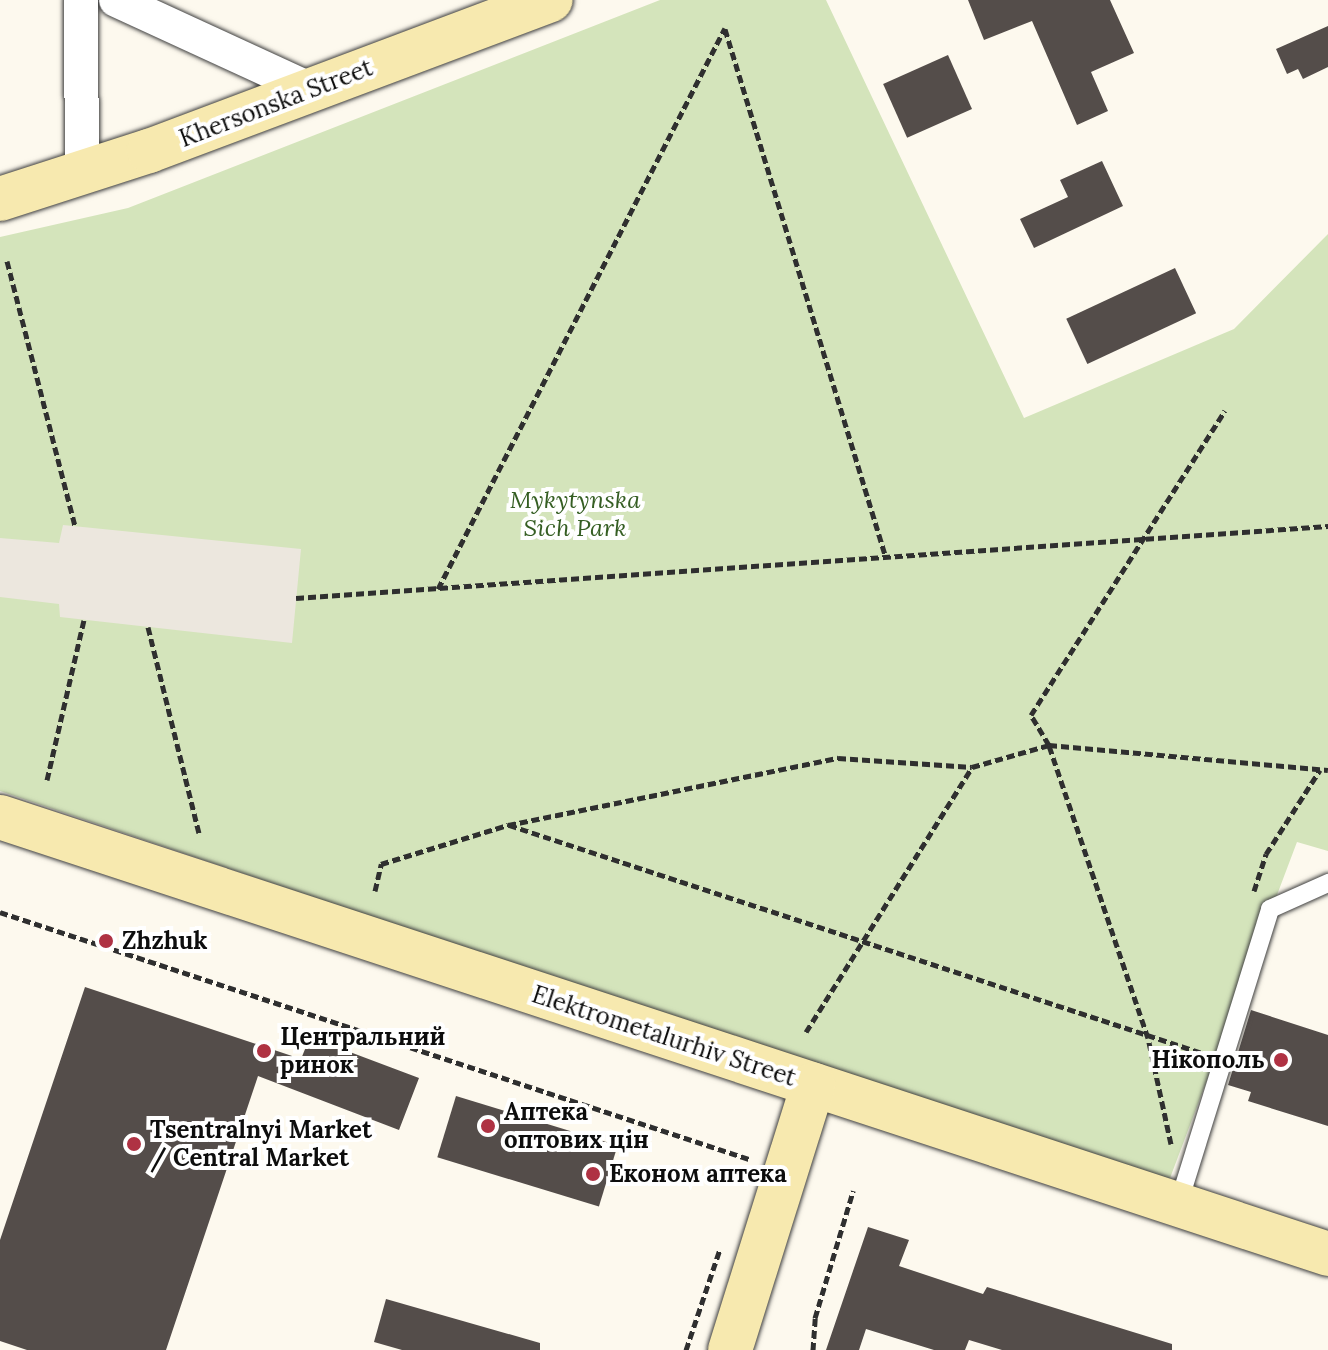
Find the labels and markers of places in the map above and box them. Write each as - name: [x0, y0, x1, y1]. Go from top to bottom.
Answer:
- place label: Zhzhuk: [122, 927, 208, 955]
- marker: Zhzhuk: [97, 932, 115, 950]
- place label: Центральний ринок: [280, 1023, 445, 1079]
- marker: Центральний ринок: [255, 1042, 273, 1060]
- place label: Нікополь: [1152, 1046, 1265, 1074]
- marker: Нікополь: [1272, 1051, 1290, 1069]
- place label: Аптека оптових цін: [504, 1098, 649, 1154]
- place label: Tsentralnyi Market / Central Market: [150, 1116, 372, 1172]
- marker: Аптека оптових цін: [479, 1117, 497, 1135]
- marker: Tsentralnyi Market / Central Market: [125, 1135, 143, 1153]
- place label: Економ аптека: [609, 1160, 787, 1188]
- marker: Економ аптека: [584, 1165, 602, 1183]

